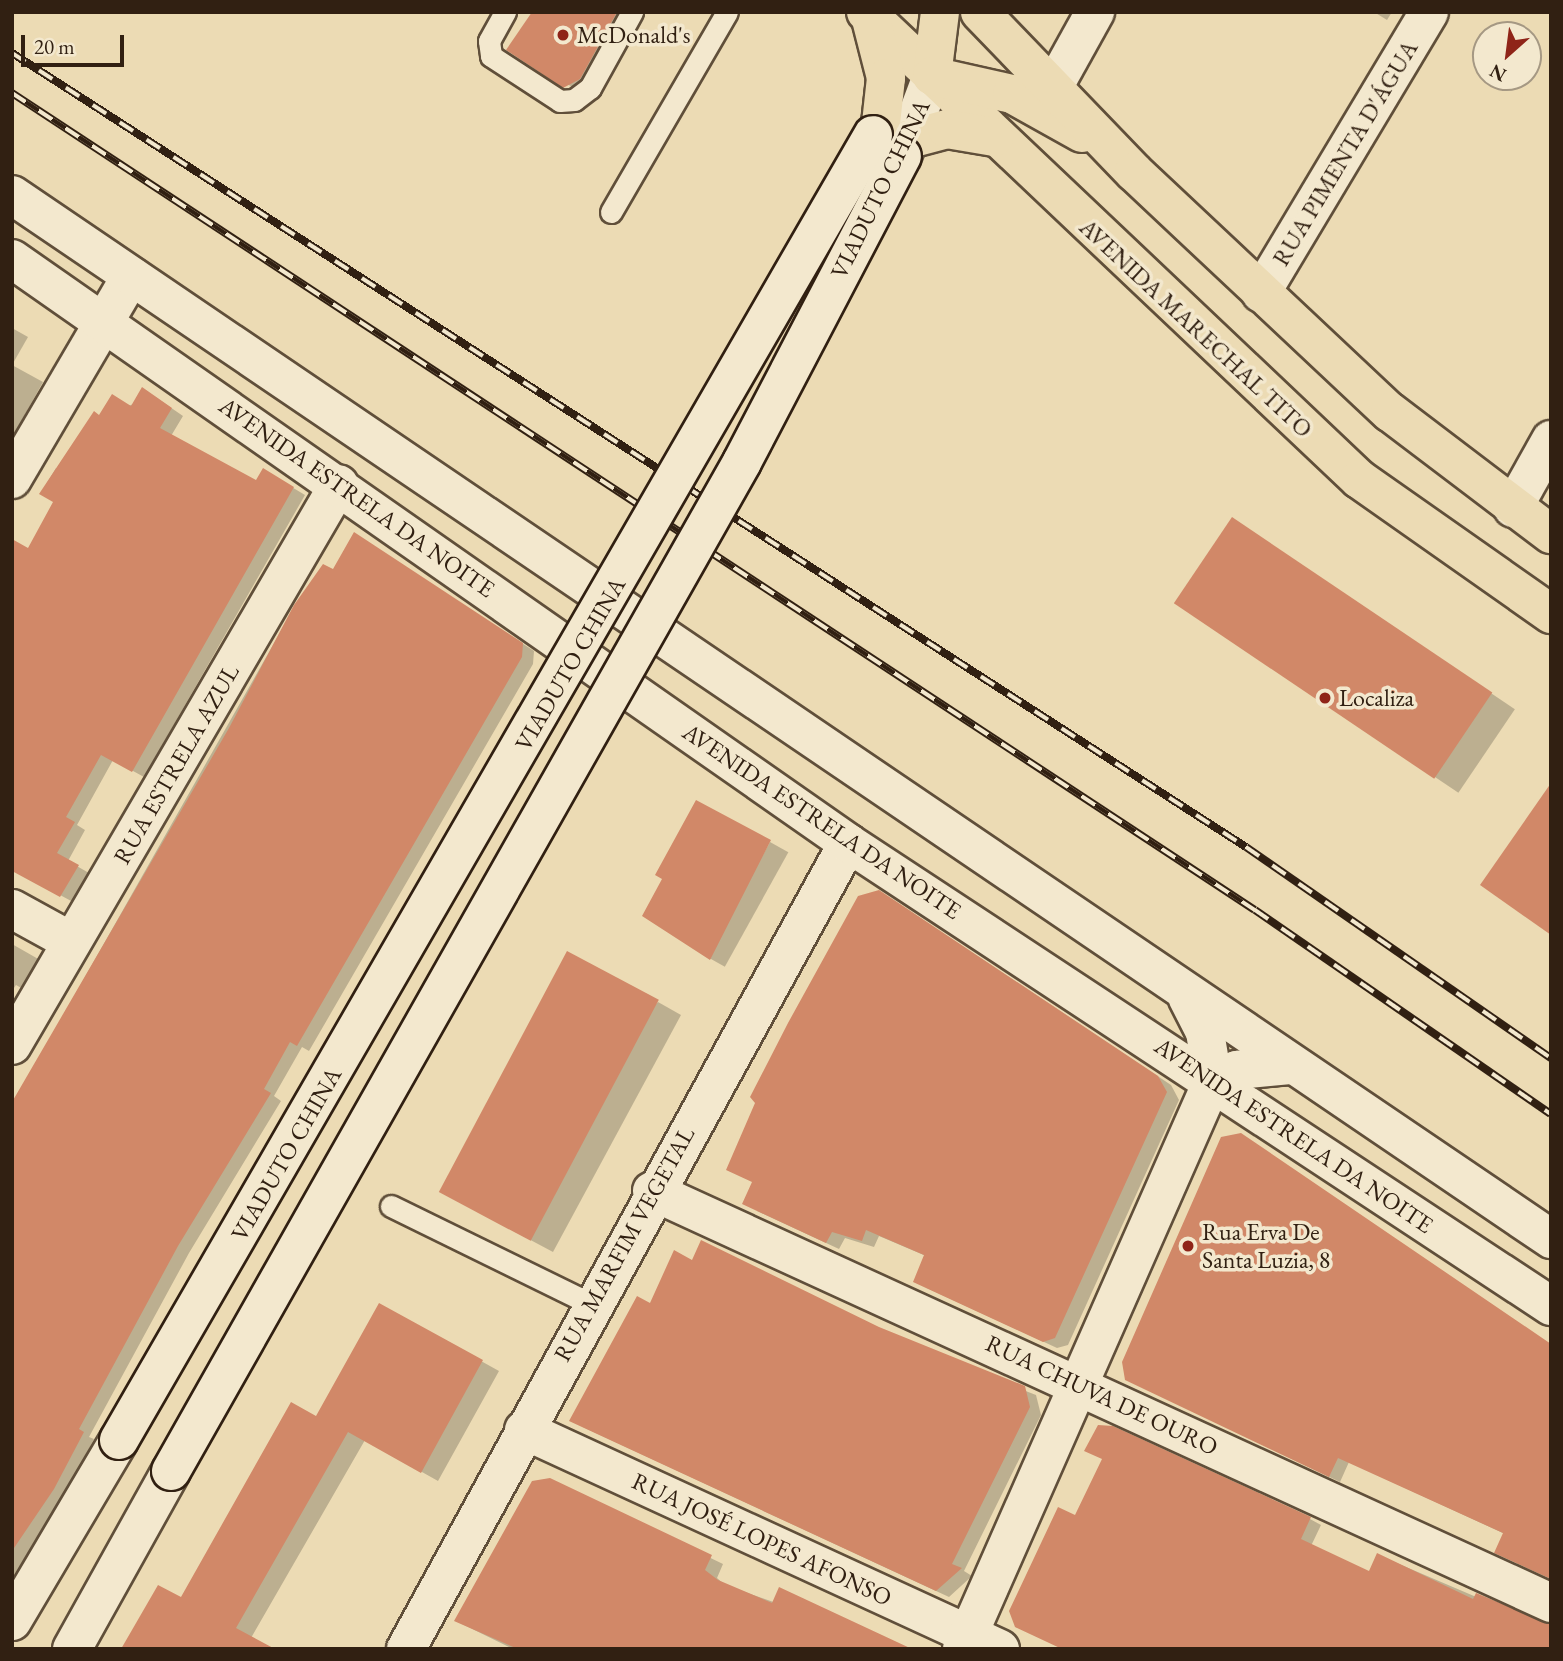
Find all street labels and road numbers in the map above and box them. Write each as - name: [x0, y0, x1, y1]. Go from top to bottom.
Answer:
- street label: RUA PIMENTA D'ÁGUA: [1266, 35, 1424, 271]
- street label: VIADUTO CHINA: [824, 95, 936, 283]
- street label: AVENIDA MARECHAL TITO: [1074, 213, 1318, 443]
- street label: AVENIDA ESTRELA DA NOITE: [214, 391, 500, 603]
- street label: VIADUTO CHINA: [509, 572, 631, 756]
- street label: RUA ESTRELA AZUL: [107, 659, 245, 869]
- street label: AVENIDA ESTRELA DA NOITE: [677, 717, 967, 925]
- street label: AVENIDA ESTRELA DA NOITE: [1149, 1031, 1439, 1239]
- street label: VIADUTO CHINA: [225, 1062, 347, 1246]
- street label: RUA MARFIM VEGETAL: [547, 1122, 701, 1366]
- street label: RUA CHUVA DE OURO: [981, 1329, 1223, 1461]
- street label: RUA JOSÉ LOPES AFONSO: [628, 1466, 896, 1612]

